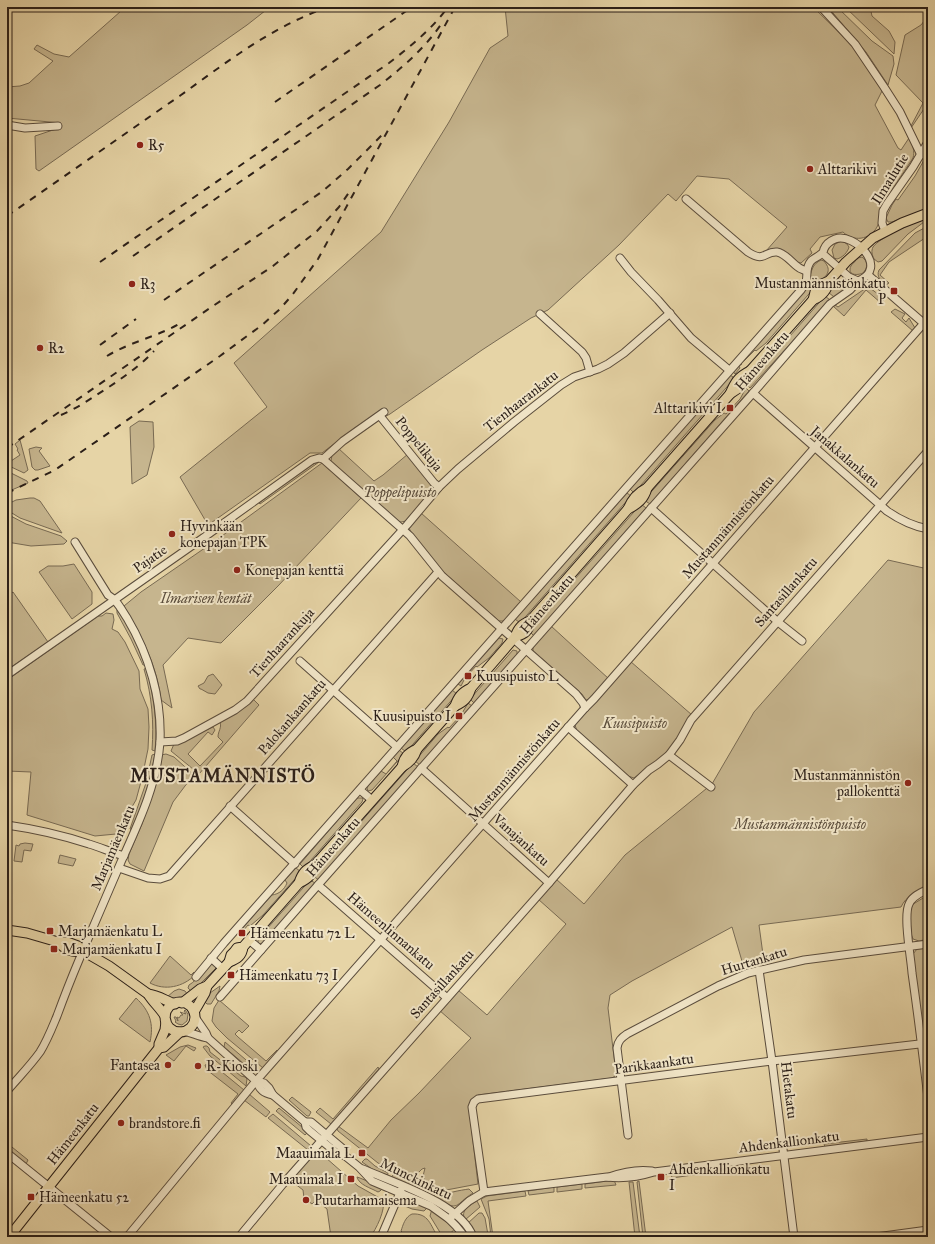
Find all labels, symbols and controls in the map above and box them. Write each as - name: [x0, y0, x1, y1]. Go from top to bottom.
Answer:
- place label: R5: [148, 137, 165, 154]
- marker: R5: [135, 140, 145, 150]
- street label: Ilmailutie: [868, 150, 912, 208]
- place label: Alttarikivi: [817, 161, 877, 178]
- marker: Alttarikivi: [805, 164, 815, 174]
- place label: Mustanmännistönkatu P: [754, 275, 887, 308]
- place label: R3: [140, 276, 155, 293]
- marker: R3: [127, 279, 137, 289]
- marker: Mustanmännistönkatu P: [889, 286, 899, 296]
- street label: Hämeenkatu: [731, 327, 793, 394]
- place label: R2: [48, 340, 65, 357]
- marker: R2: [35, 343, 45, 353]
- street label: Tienhaarankatu: [480, 366, 562, 435]
- place label: Alttarikivi I: [653, 400, 722, 417]
- marker: Alttarikivi I: [725, 403, 735, 413]
- street label: Poppelikuja: [392, 413, 446, 475]
- street label: Janakkalankatu: [805, 421, 883, 493]
- street label: Mustanmännistönkatu: [678, 471, 778, 582]
- park label: Poppelipuisto: [363, 484, 437, 502]
- place label: Hyvinkään konepajan TPK: [180, 518, 268, 551]
- marker: Hyvinkään konepajan TPK: [167, 529, 177, 539]
- street label: Pajatie: [130, 541, 170, 577]
- street label: Santasillankatu: [751, 553, 821, 630]
- place label: Konepajan kenttä: [245, 562, 344, 579]
- marker: Konepajan kenttä: [232, 565, 242, 575]
- street label: Hämeenkatu: [516, 570, 578, 637]
- park label: Ilmarisen kentät: [160, 590, 253, 607]
- street label: Tienhaarankuja: [246, 604, 318, 682]
- place label: Kuusipuisto L: [476, 668, 559, 685]
- marker: Kuusipuisto L: [463, 671, 473, 681]
- street label: Palokankaankatu: [254, 675, 330, 759]
- place label: Kuusipuisto I: [373, 708, 451, 725]
- marker: Kuusipuisto I: [454, 711, 464, 721]
- street label: Mustanmännistönkatu: [464, 714, 564, 825]
- park label: Kuusipuisto: [602, 715, 667, 733]
- district label: MUSTAMÄNNISTÖ: [130, 764, 316, 787]
- place label: Mustanmännistön pallokenttä: [793, 767, 900, 800]
- marker: Mustanmännistön pallokenttä: [903, 778, 913, 788]
- street label: Marjamäenkatu: [87, 802, 139, 893]
- street label: Vanajankatu: [489, 810, 553, 870]
- street label: Hämeenkatu: [302, 813, 364, 880]
- park label: Mustanmännistönpuisto: [732, 816, 866, 834]
- street label: Hämeenlinnankatu: [344, 888, 439, 974]
- place label: Marjamäenkatu L: [58, 923, 163, 940]
- place label: Hämeenkatu 72 L: [250, 925, 355, 942]
- marker: Marjamäenkatu L: [45, 926, 55, 936]
- marker: Hämeenkatu 72 L: [237, 928, 247, 938]
- place label: Marjamäenkatu I: [62, 941, 162, 958]
- street label: Hurtankatu: [719, 943, 789, 979]
- marker: Marjamäenkatu I: [49, 944, 59, 954]
- street label: Santasillankatu: [407, 946, 478, 1022]
- place label: Hämeenkatu 73 I: [239, 967, 338, 984]
- marker: Hämeenkatu 73 I: [226, 970, 236, 980]
- street label: Parikkaankatu: [613, 1050, 695, 1078]
- place label: Fantasea: [110, 1057, 160, 1074]
- place label: R-Kioski: [206, 1058, 258, 1075]
- marker: Fantasea: [163, 1060, 173, 1070]
- street label: Hietakatu: [777, 1060, 801, 1120]
- marker: R-Kioski: [193, 1061, 203, 1071]
- street label: Hämeenkatu: [44, 1099, 103, 1168]
- place label: brandstore.fi: [129, 1115, 202, 1132]
- marker: brandstore.fi: [116, 1118, 126, 1128]
- street label: Ahdenkallionkatu: [737, 1127, 841, 1157]
- place label: Maauimala L: [276, 1145, 355, 1162]
- marker: Maauimala L: [357, 1148, 367, 1158]
- street label: Munckinkatu: [377, 1154, 455, 1204]
- place label: Ahdenkallionkatu I: [668, 1161, 770, 1194]
- place label: Maauimala I: [269, 1171, 343, 1188]
- marker: Ahdenkallionkatu I: [656, 1172, 666, 1182]
- marker: Maauimala I: [346, 1174, 356, 1184]
- place label: Hämeenkatu 52: [39, 1189, 129, 1206]
- marker: Hämeenkatu 52: [26, 1192, 36, 1202]
- place label: Puutarhamaisema: [314, 1192, 417, 1209]
- marker: Puutarhamaisema: [301, 1195, 311, 1205]

